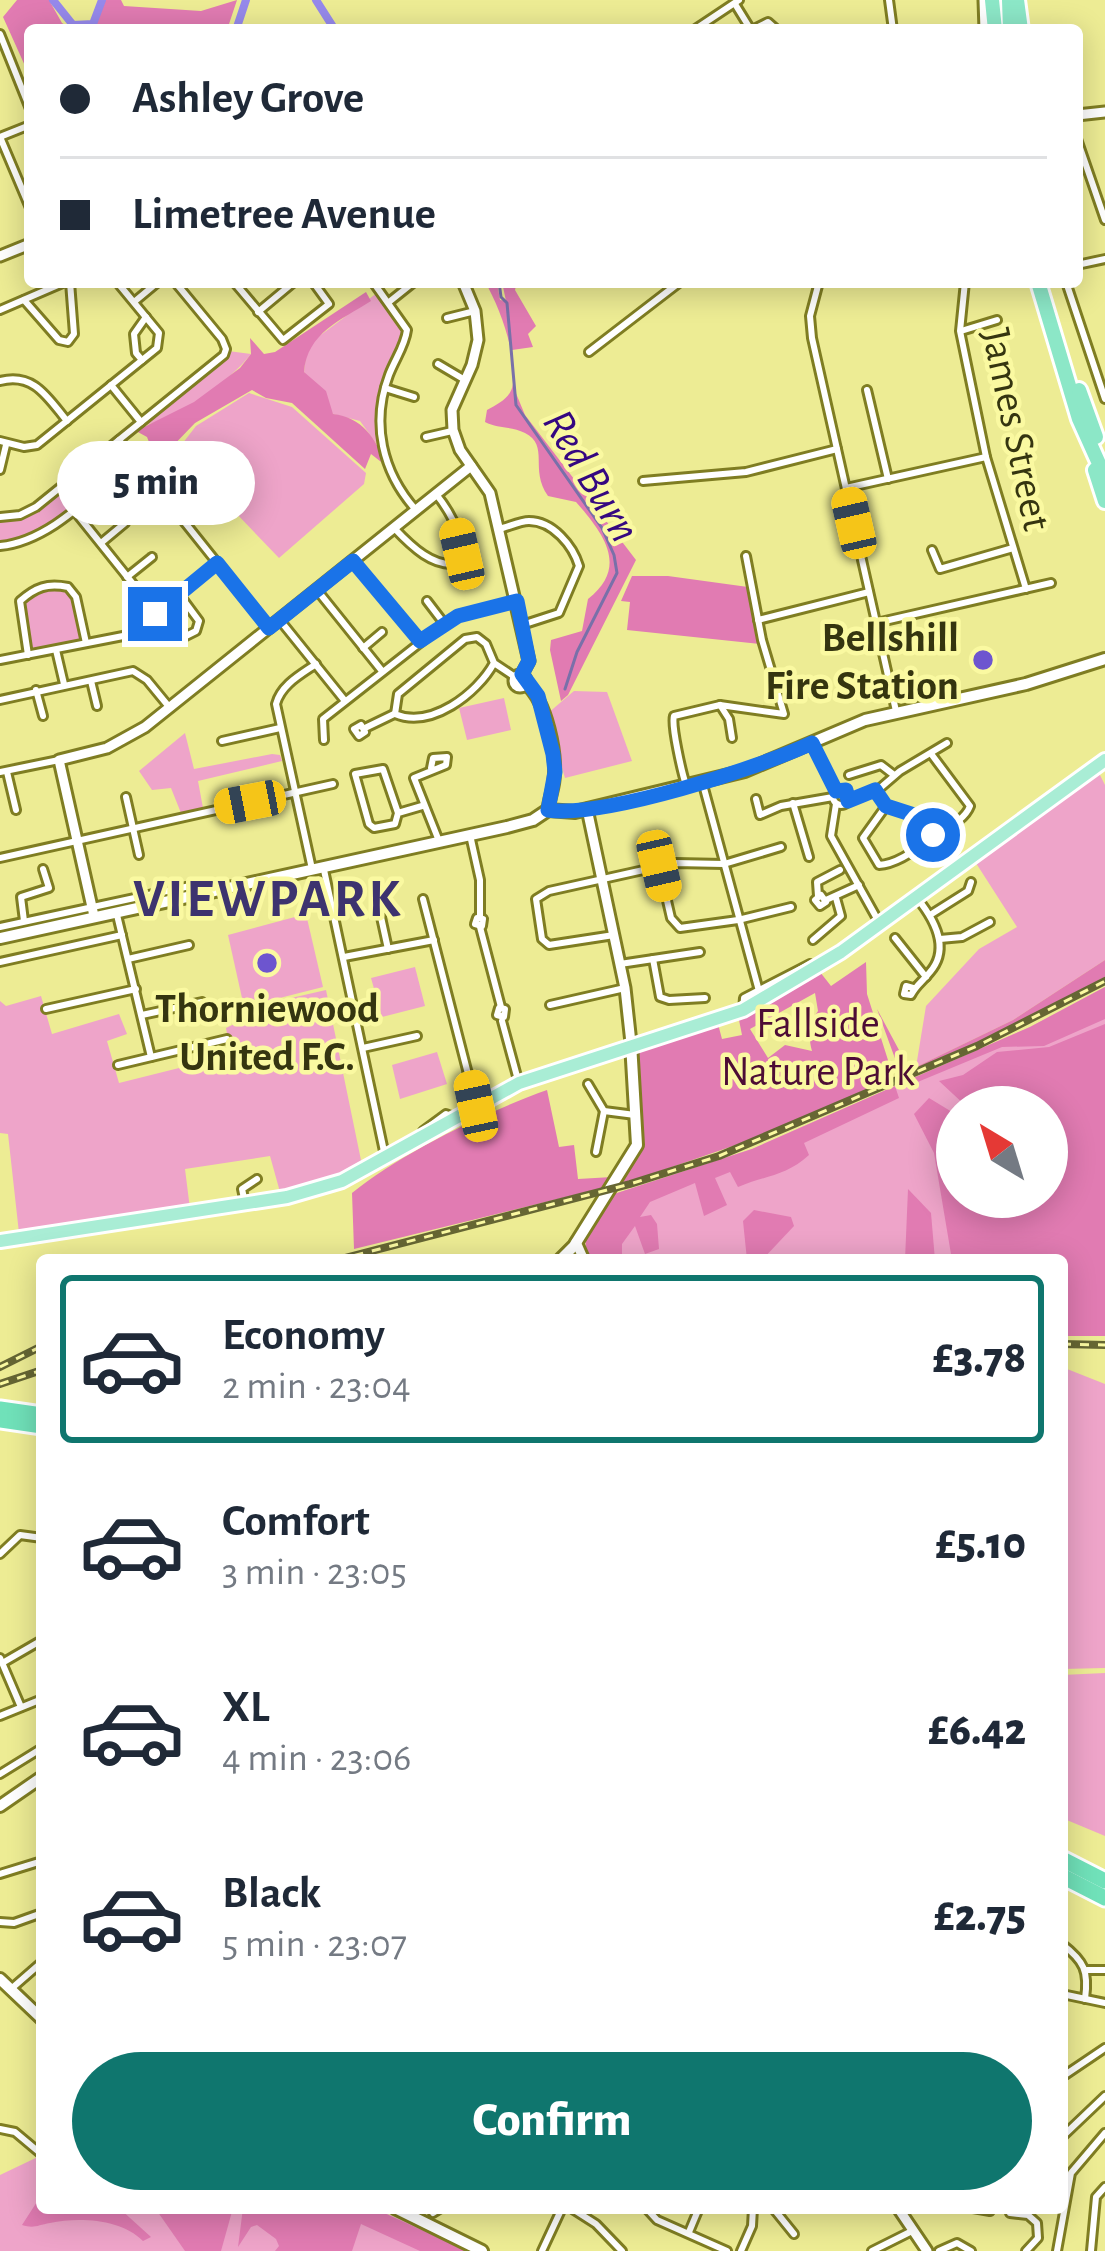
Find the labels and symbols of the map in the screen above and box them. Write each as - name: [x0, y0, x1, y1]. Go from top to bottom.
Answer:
- street label: James Street: [974, 325, 1058, 534]
- water label: Red Burn: [534, 402, 648, 550]
- callout: 5 min: [56, 440, 254, 524]
- car: [828, 484, 880, 562]
- car: [436, 515, 488, 593]
- route end: [128, 587, 182, 641]
- place label: Bellshill Fire Station: [765, 617, 959, 707]
- marker: Bellshill Fire Station: [970, 647, 996, 673]
- car: [211, 777, 289, 827]
- route start: [906, 808, 960, 862]
- car: [633, 827, 685, 905]
- district label: VIEWPARK: [133, 873, 403, 927]
- marker: Thorniewood United F.C.: [254, 950, 280, 976]
- place label: Thorniewood United F.C.: [155, 988, 379, 1078]
- park label: Fallside Nature Park: [721, 1003, 915, 1093]
- car: [451, 1067, 501, 1145]
- north arrow: [936, 1086, 1068, 1218]

